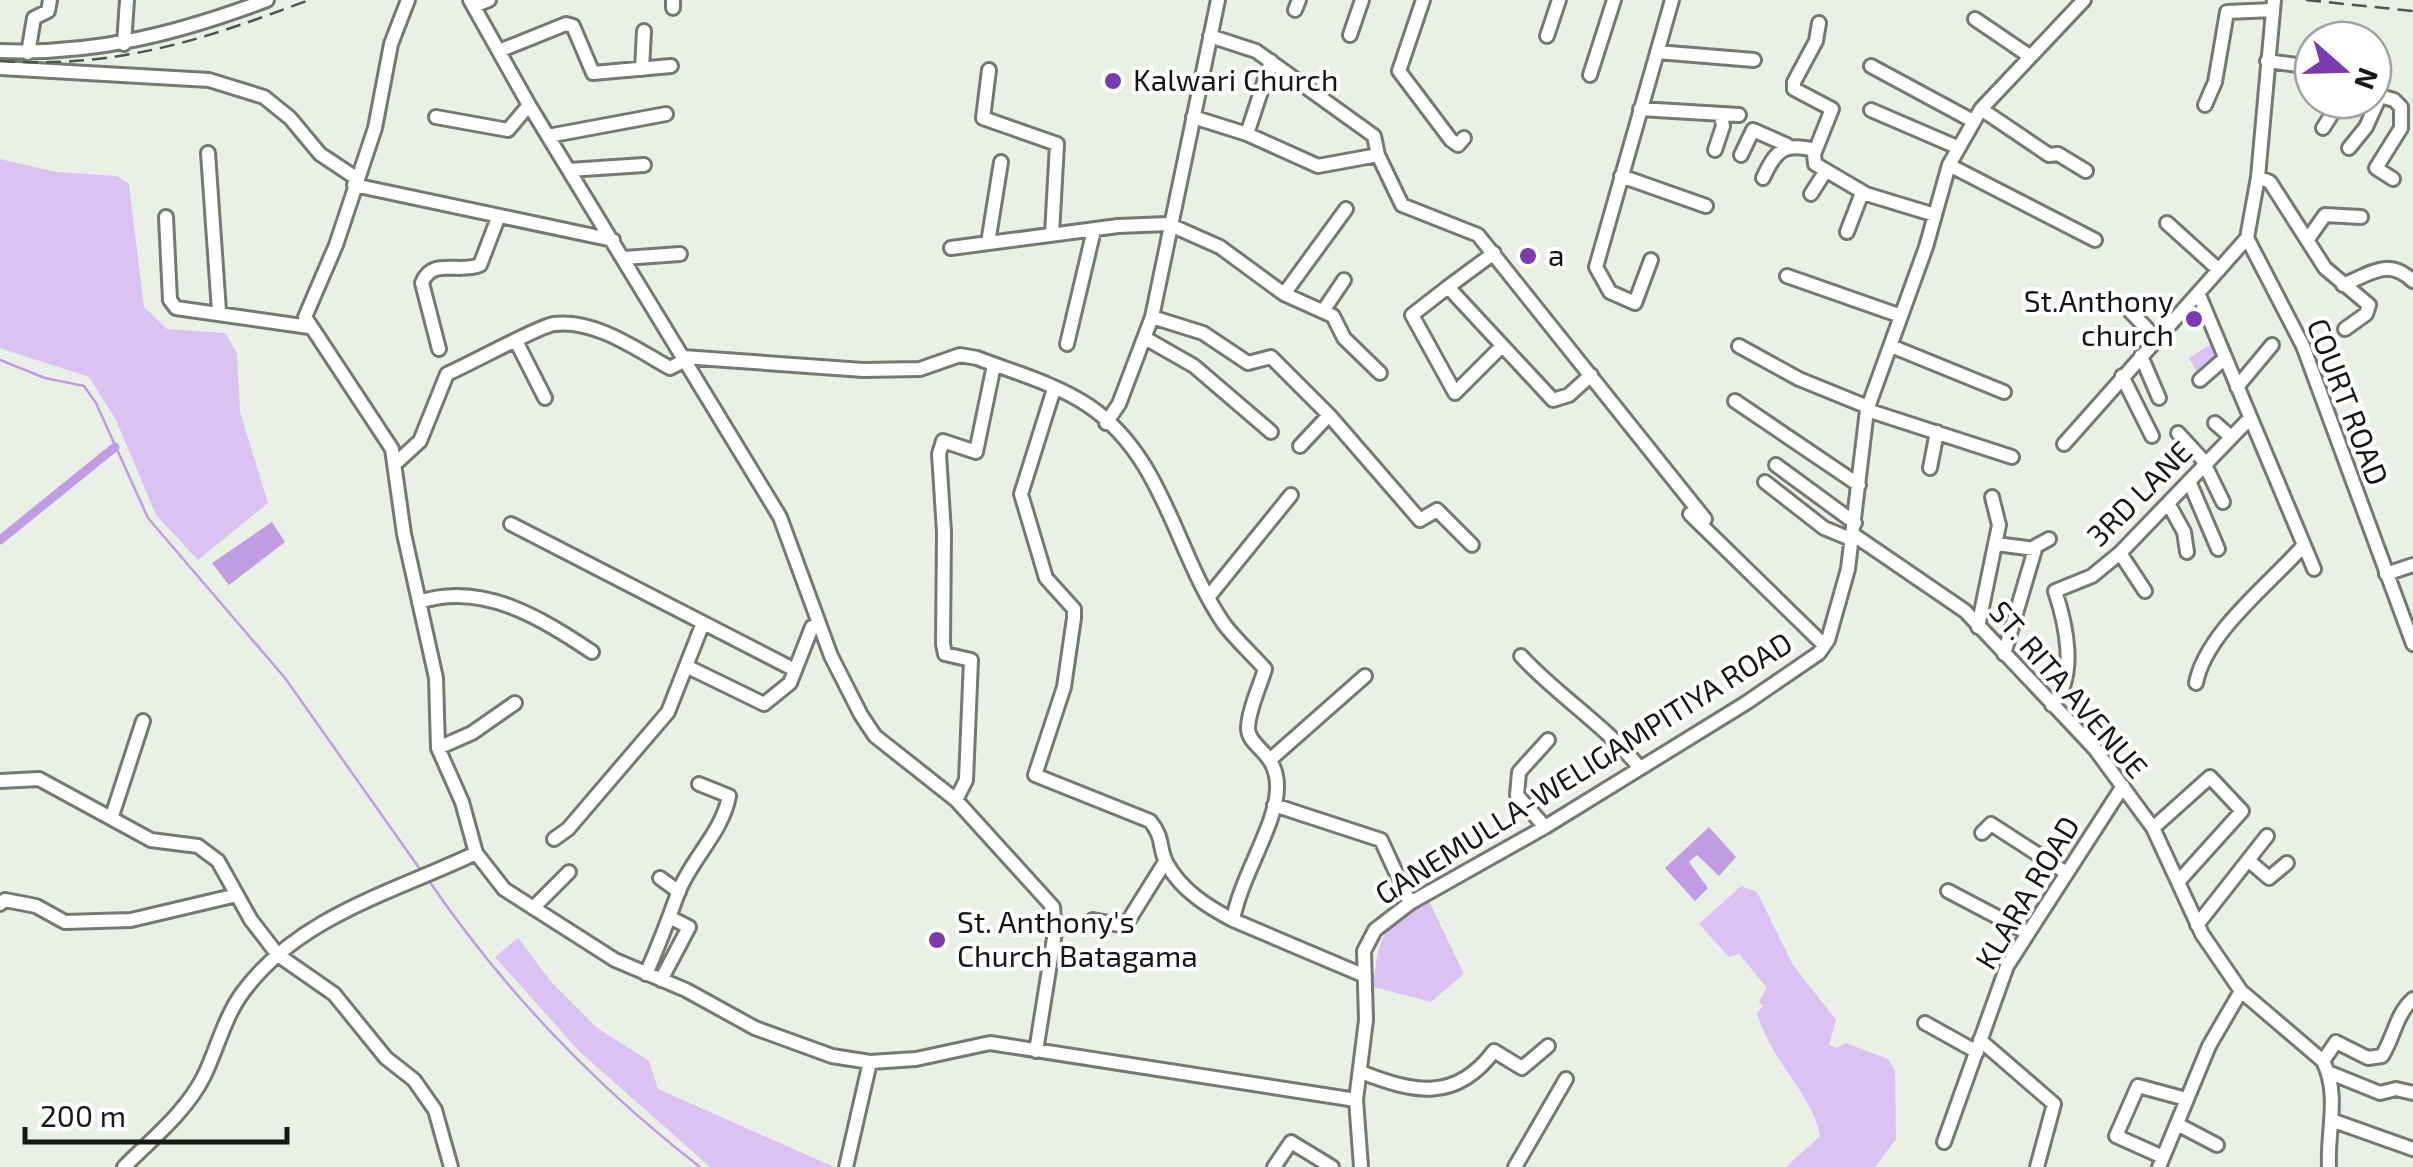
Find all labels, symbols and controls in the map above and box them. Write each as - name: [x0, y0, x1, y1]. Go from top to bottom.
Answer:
- north arrow: [2293, 20, 2393, 120]
- place label: Kalwari Church: [1133, 61, 1338, 97]
- text: N: [2348, 64, 2387, 94]
- marker: Kalwari Church: [1102, 70, 1124, 92]
- place label: a: [1548, 236, 1564, 272]
- marker: a: [1517, 245, 1539, 267]
- place label: St.Anthony church: [2024, 282, 2174, 352]
- marker: St.Anthony church: [2183, 308, 2205, 330]
- street label: COURT ROAD: [2301, 313, 2397, 490]
- street label: 3RD LANE: [2079, 433, 2199, 553]
- street label: ST. RITA AVENUE: [1983, 593, 2156, 785]
- street label: GANEMULLA-WELIGAMPITIYA ROAD: [1368, 624, 1798, 911]
- street label: KLARA ROAD: [1967, 809, 2086, 975]
- place label: St. Anthony's Church Batagama: [957, 903, 1198, 973]
- marker: St. Anthony's Church Batagama: [926, 929, 948, 951]
- scale bar: [25, 1082, 288, 1144]
- text: 200 m: [40, 1097, 126, 1133]

